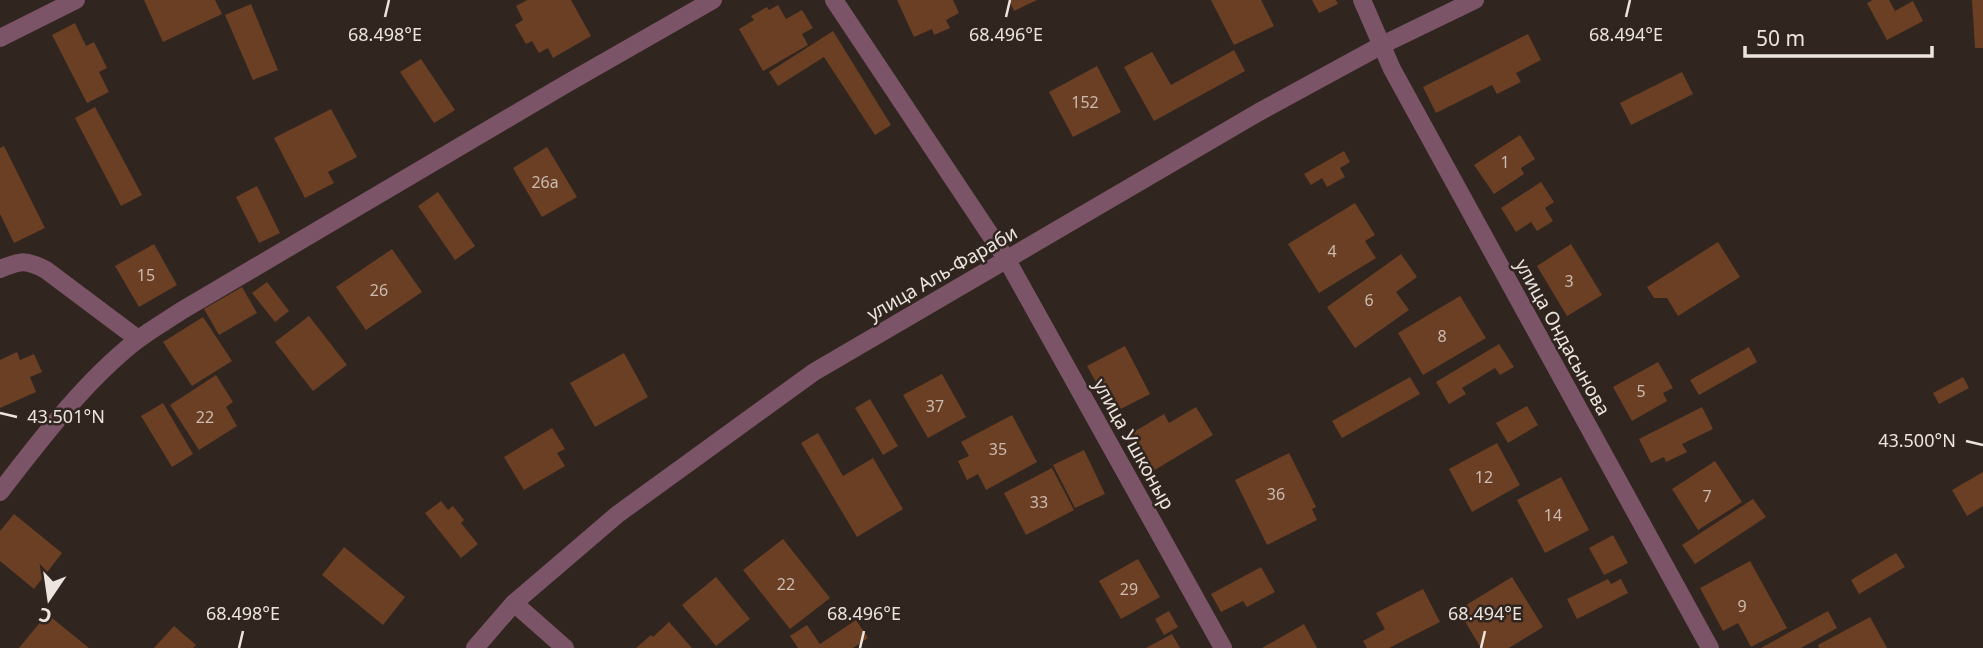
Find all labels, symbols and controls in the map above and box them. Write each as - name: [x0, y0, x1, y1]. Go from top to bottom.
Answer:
- scale bar: [1745, 14, 1932, 58]
- text: 68.498°E: [348, 22, 422, 46]
- text: 68.496°E: [969, 22, 1043, 46]
- text: 68.494°E: [1589, 22, 1663, 46]
- text: 50 m: [1756, 24, 1805, 52]
- house number: 152: [1071, 91, 1099, 113]
- house number: 1: [1500, 151, 1510, 173]
- house number: 26а: [531, 171, 559, 193]
- street label: улица Аль-Фараби: [862, 219, 1022, 327]
- house number: 4: [1327, 240, 1337, 262]
- street label: улица Ондасынова: [1509, 254, 1617, 420]
- house number: 15: [137, 264, 155, 286]
- house number: 3: [1564, 270, 1574, 292]
- house number: 26: [370, 279, 388, 301]
- house number: 6: [1364, 289, 1374, 311]
- house number: 8: [1437, 325, 1447, 347]
- street label: улица Ушконыр: [1087, 374, 1181, 514]
- house number: 5: [1636, 380, 1646, 402]
- house number: 37: [926, 395, 944, 417]
- text: 43.501°N: [27, 404, 105, 428]
- house number: 22: [196, 406, 214, 428]
- text: 43.500°N: [1878, 428, 1956, 452]
- house number: 35: [989, 438, 1007, 460]
- house number: 12: [1475, 466, 1493, 488]
- house number: 36: [1267, 483, 1285, 505]
- house number: 7: [1702, 485, 1712, 507]
- house number: 33: [1030, 491, 1048, 513]
- house number: 14: [1544, 504, 1562, 526]
- north arrow: [14, 564, 84, 634]
- house number: 22: [777, 573, 795, 595]
- house number: 29: [1120, 578, 1138, 600]
- house number: 9: [1737, 595, 1747, 617]
- text: 68.498°E: [206, 601, 280, 625]
- text: 68.496°E: [827, 601, 901, 625]
- text: 68.494°E: [1448, 601, 1522, 625]
- text: С: [36, 602, 54, 630]

